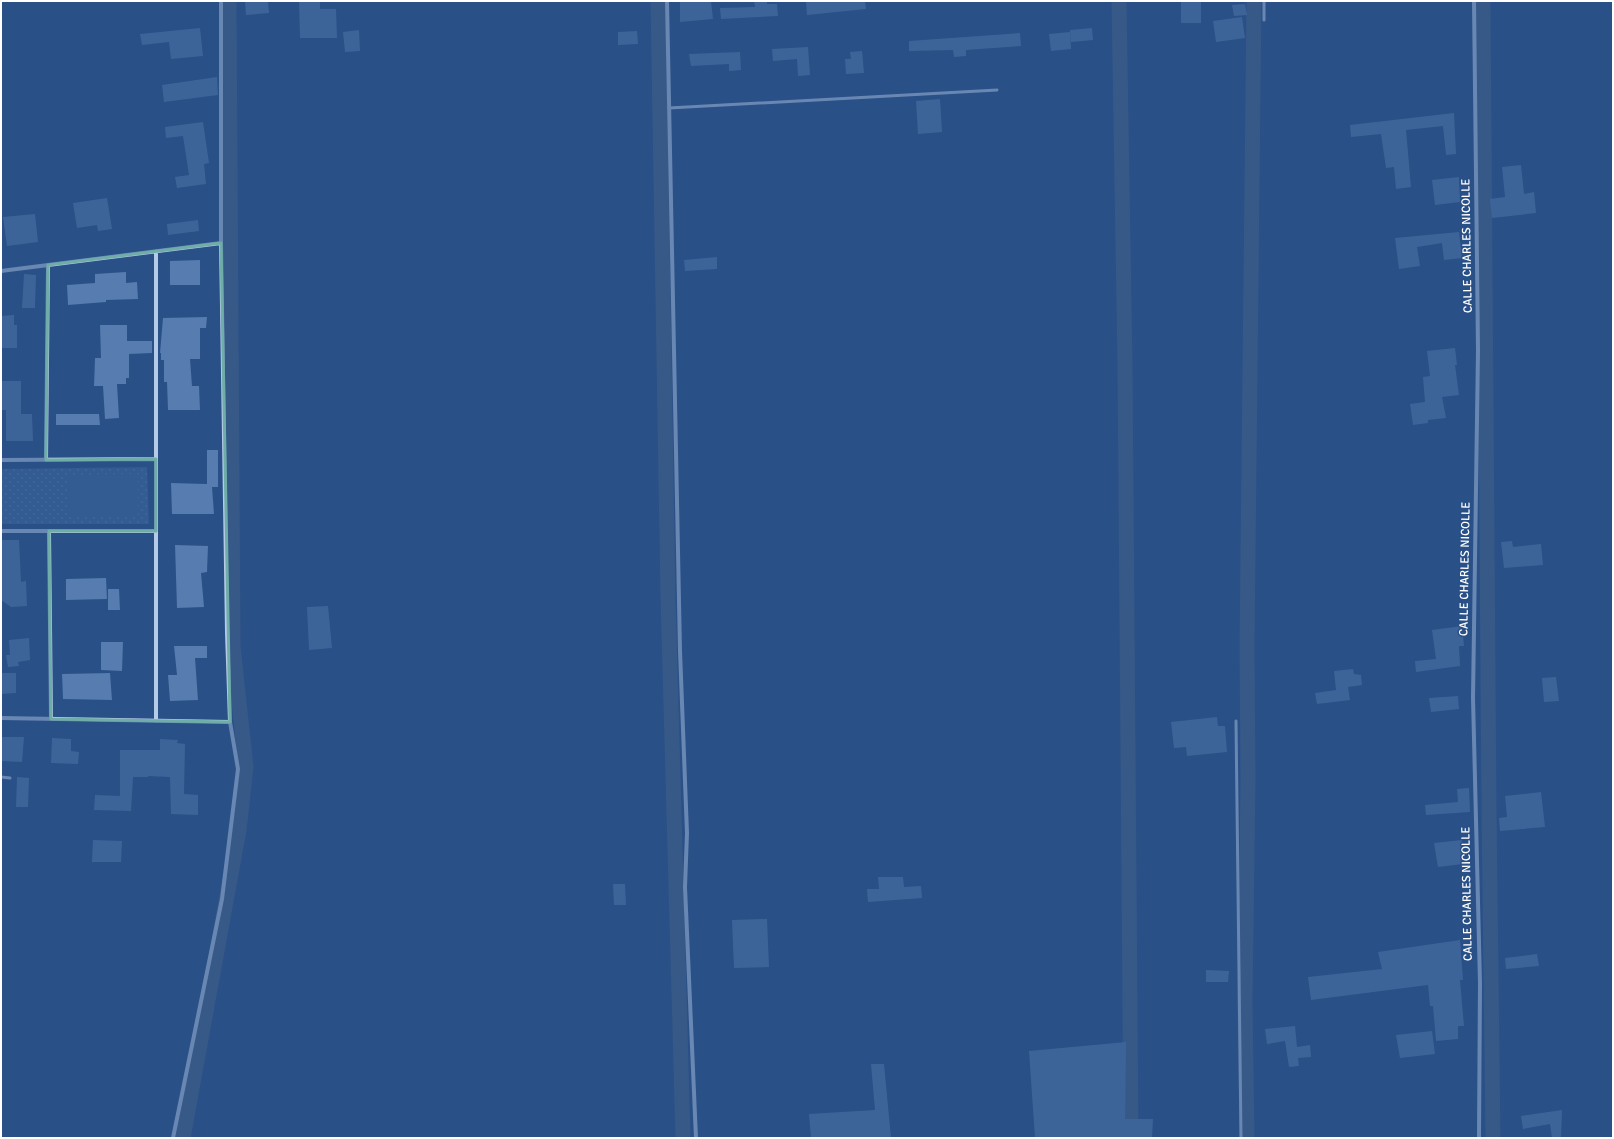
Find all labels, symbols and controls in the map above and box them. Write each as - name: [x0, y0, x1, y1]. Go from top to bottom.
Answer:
- street label: CALLE CHARLES NICOLLE: [1458, 179, 1476, 313]
- street label: CALLE CHARLES NICOLLE: [1456, 502, 1474, 636]
- street label: CALLE CHARLES NICOLLE: [1458, 827, 1476, 961]

